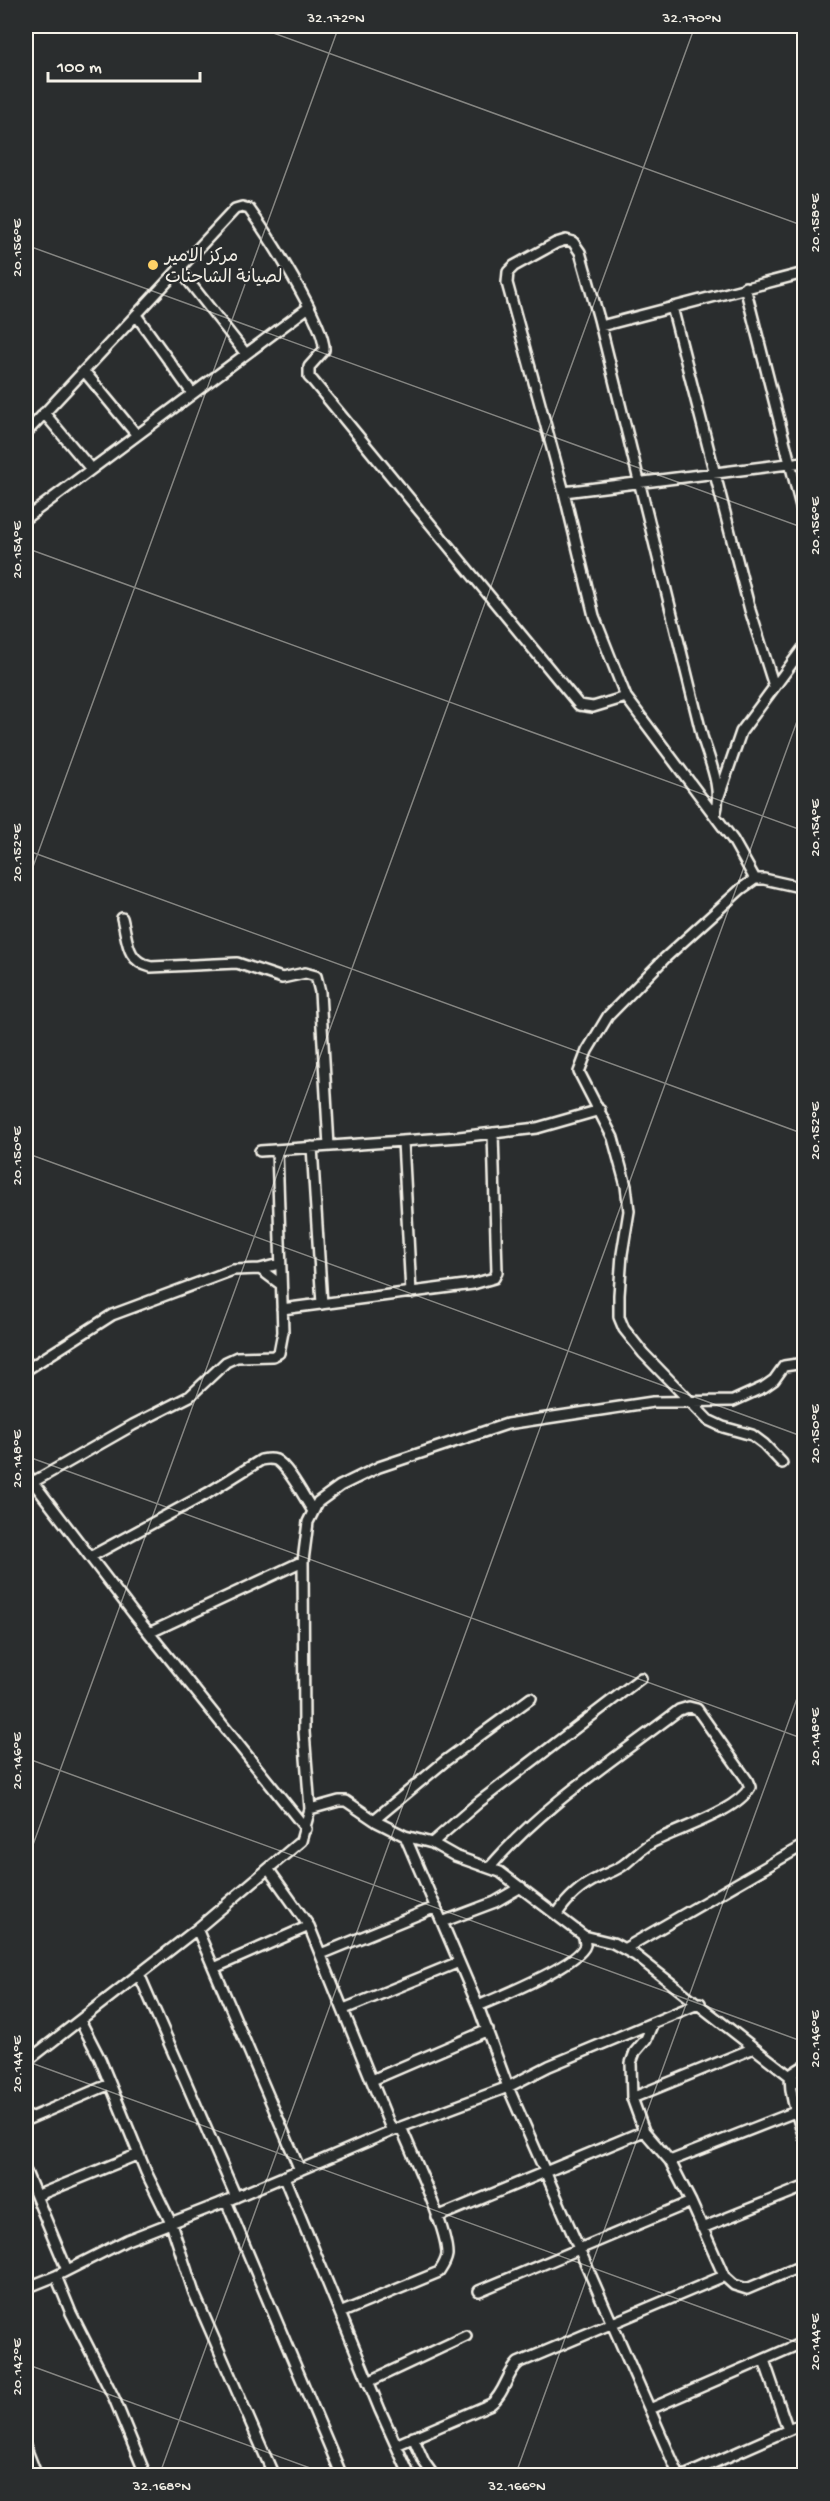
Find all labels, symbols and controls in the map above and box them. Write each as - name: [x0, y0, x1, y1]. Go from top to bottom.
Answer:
- text: 32.172°N: [306, 10, 365, 28]
- text: 32.170°N: [662, 10, 722, 28]
- scale bar: [48, 45, 200, 83]
- text: 100 m: [56, 58, 102, 79]
- text: 20.158°E: [807, 193, 825, 252]
- text: 20.156°E: [9, 218, 27, 277]
- place label: مركز الامير لصيانة الشاحنات: [163, 247, 282, 289]
- marker: مركز الامير لصيانة الشاحنات: [146, 258, 160, 272]
- text: 20.156°E: [807, 496, 825, 555]
- text: 20.154°E: [9, 520, 27, 579]
- text: 20.154°E: [807, 798, 825, 857]
- text: 20.152°E: [9, 823, 27, 882]
- text: 20.152°E: [807, 1101, 825, 1160]
- text: 20.150°E: [9, 1126, 27, 1186]
- text: 20.150°E: [807, 1404, 825, 1464]
- text: 20.148°E: [9, 1429, 27, 1488]
- text: 20.148°E: [807, 1707, 825, 1766]
- text: 20.146°E: [9, 1732, 27, 1790]
- text: 20.146°E: [807, 2010, 825, 2068]
- text: 20.144°E: [9, 2035, 27, 2092]
- text: 20.144°E: [807, 2313, 825, 2370]
- text: 20.142°E: [9, 2338, 27, 2396]
- text: 32.168°N: [132, 2478, 191, 2496]
- text: 32.166°N: [487, 2478, 546, 2496]

